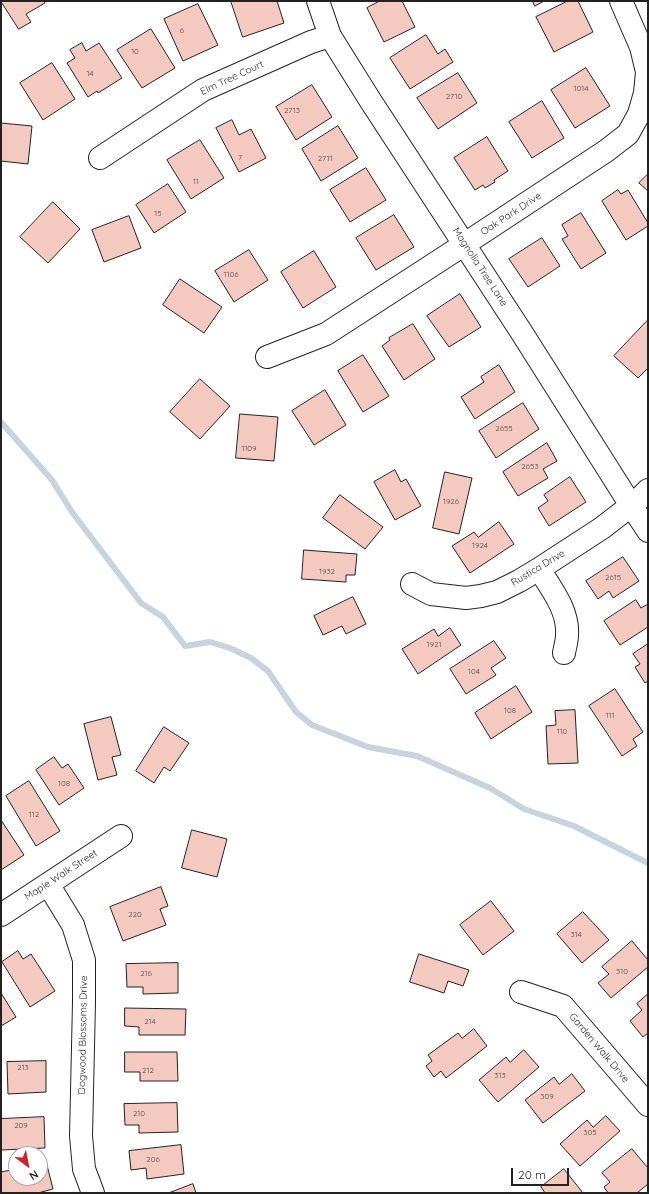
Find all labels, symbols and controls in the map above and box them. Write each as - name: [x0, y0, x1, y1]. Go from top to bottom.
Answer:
- house number: 6: [180, 26, 184, 36]
- house number: 10: [131, 47, 139, 57]
- street label: Elm Tree Court: [198, 58, 266, 98]
- house number: 14: [86, 69, 94, 79]
- house number: 1014: [574, 84, 588, 94]
- house number: 2710: [446, 92, 462, 102]
- house number: 2713: [284, 106, 300, 116]
- house number: 7: [238, 153, 242, 163]
- house number: 2711: [318, 154, 332, 164]
- house number: 11: [193, 177, 199, 187]
- street label: Oak Park Drive: [478, 190, 544, 238]
- house number: 15: [154, 209, 162, 219]
- street label: Magnolia Tree Lane: [450, 225, 510, 309]
- house number: 1106: [224, 270, 238, 280]
- house number: 2655: [495, 424, 513, 434]
- house number: 1109: [241, 444, 257, 454]
- house number: 2653: [521, 462, 539, 472]
- house number: 1926: [443, 497, 459, 507]
- house number: 1924: [472, 541, 488, 551]
- street label: Rustica Drive: [509, 547, 567, 589]
- house number: 1932: [319, 567, 335, 577]
- house number: 2615: [605, 573, 621, 583]
- house number: 1921: [427, 640, 441, 650]
- house number: 104: [468, 667, 480, 677]
- house number: 108: [504, 706, 516, 716]
- house number: 111: [606, 711, 614, 721]
- house number: 110: [557, 727, 567, 737]
- house number: 108: [58, 779, 70, 789]
- house number: 112: [29, 810, 39, 820]
- street label: Maple Walk Street: [22, 847, 100, 903]
- house number: 220: [128, 910, 142, 920]
- house number: 314: [570, 930, 582, 940]
- house number: 310: [616, 967, 628, 977]
- house number: 216: [140, 969, 152, 979]
- street label: Dogwood Blossoms Drive: [76, 976, 90, 1094]
- street label: Garden Walk Drive: [566, 1011, 632, 1085]
- house number: 214: [144, 1017, 156, 1027]
- house number: 213: [17, 1063, 29, 1073]
- house number: 212: [142, 1066, 154, 1076]
- house number: 313: [494, 1071, 506, 1081]
- house number: 309: [540, 1092, 554, 1102]
- house number: 210: [133, 1109, 145, 1119]
- house number: 209: [14, 1121, 28, 1131]
- house number: 305: [583, 1128, 597, 1138]
- north arrow: [8, 1146, 48, 1186]
- house number: 206: [146, 1155, 160, 1165]
- scale bar: [513, 1160, 571, 1186]
- text: N: [27, 1167, 41, 1183]
- text: 20 m: [518, 1167, 546, 1182]

